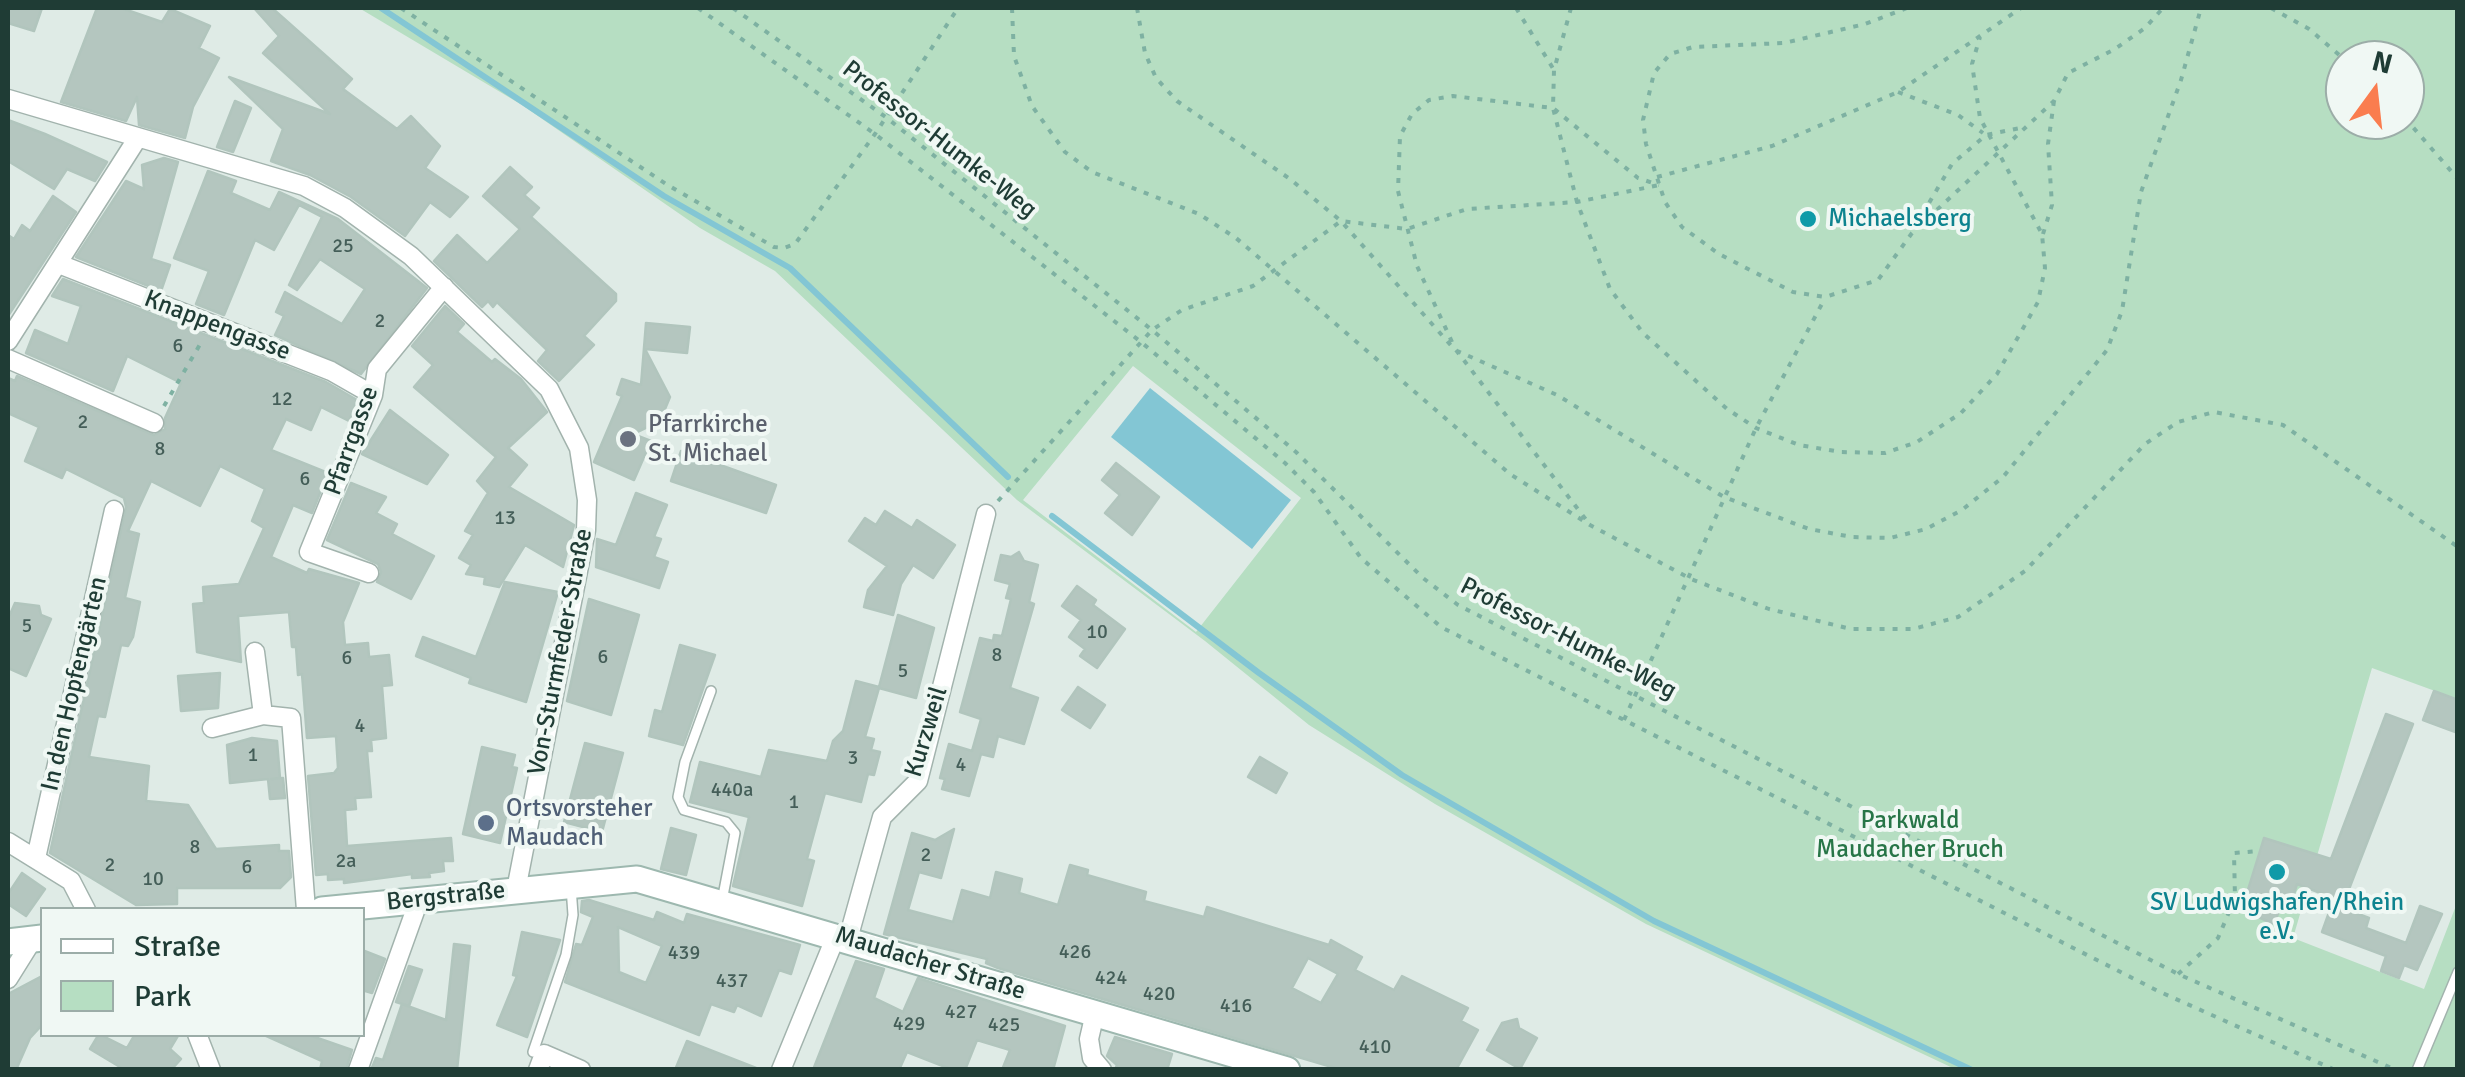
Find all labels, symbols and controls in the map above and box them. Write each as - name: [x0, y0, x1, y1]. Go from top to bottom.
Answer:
- north arrow: [2325, 40, 2425, 140]
- text: N: [2368, 44, 2396, 82]
- street label: Professor-Humke-Weg: [836, 55, 1042, 225]
- place label: Michaelsberg: [1828, 204, 1972, 234]
- marker: Michaelsberg: [1797, 208, 1819, 230]
- house number: 25: [332, 235, 354, 259]
- street label: Knappengasse: [140, 284, 294, 368]
- house number: 2: [375, 310, 385, 334]
- house number: 6: [173, 335, 183, 359]
- street label: Pfarrgasse: [318, 382, 386, 500]
- house number: 12: [271, 388, 293, 412]
- place label: Pfarrkirche St. Michael: [648, 410, 768, 469]
- house number: 2: [78, 411, 88, 435]
- marker: Pfarrkirche St. Michael: [617, 428, 639, 450]
- house number: 8: [155, 438, 165, 462]
- house number: 6: [300, 468, 310, 492]
- house number: 13: [494, 507, 516, 531]
- street label: Von-Sturmfeder-Straße: [522, 526, 600, 778]
- street label: Professor-Humke-Weg: [1455, 571, 1681, 707]
- street label: In den Hopfengärten: [36, 574, 114, 794]
- house number: 5: [22, 615, 32, 639]
- house number: 10: [1086, 621, 1108, 645]
- house number: 8: [992, 644, 1002, 668]
- house number: 6: [598, 646, 608, 670]
- house number: 6: [342, 647, 352, 671]
- house number: 5: [898, 660, 908, 684]
- street label: Kurzweil: [899, 683, 955, 781]
- house number: 4: [355, 715, 365, 739]
- house number: 1: [248, 744, 258, 768]
- house number: 3: [848, 747, 858, 771]
- house number: 4: [956, 754, 966, 778]
- house number: 440a: [711, 779, 753, 803]
- house number: 1: [789, 791, 799, 815]
- place label: Ortsvorsteher Maudach: [506, 794, 652, 853]
- park label: Parkwald Maudacher Bruch: [1816, 806, 2004, 865]
- marker: Ortsvorsteher Maudach: [475, 812, 497, 834]
- house number: 8: [190, 836, 200, 860]
- house number: 2: [921, 844, 931, 868]
- house number: 2a: [336, 850, 356, 874]
- house number: 2: [105, 854, 115, 878]
- house number: 6: [242, 856, 252, 880]
- marker: SV Ludwigshafen/Rhein e.V.: [2266, 861, 2288, 883]
- house number: 10: [142, 868, 164, 892]
- street label: Bergstraße: [385, 876, 507, 918]
- place label: SV Ludwigshafen/Rhein e.V.: [2150, 888, 2404, 947]
- legend: [40, 907, 365, 1037]
- street label: Maudacher Straße: [831, 921, 1029, 1007]
- text: Straße: [134, 928, 221, 965]
- house number: 426: [1059, 941, 1091, 965]
- house number: 439: [668, 942, 700, 966]
- house number: 424: [1095, 967, 1127, 991]
- house number: 437: [716, 970, 748, 994]
- text: Park: [134, 978, 192, 1015]
- house number: 420: [1143, 983, 1175, 1007]
- house number: 416: [1220, 995, 1252, 1019]
- house number: 427: [945, 1001, 977, 1025]
- house number: 429: [893, 1013, 925, 1037]
- house number: 425: [988, 1014, 1020, 1038]
- house number: 410: [1359, 1036, 1391, 1060]

